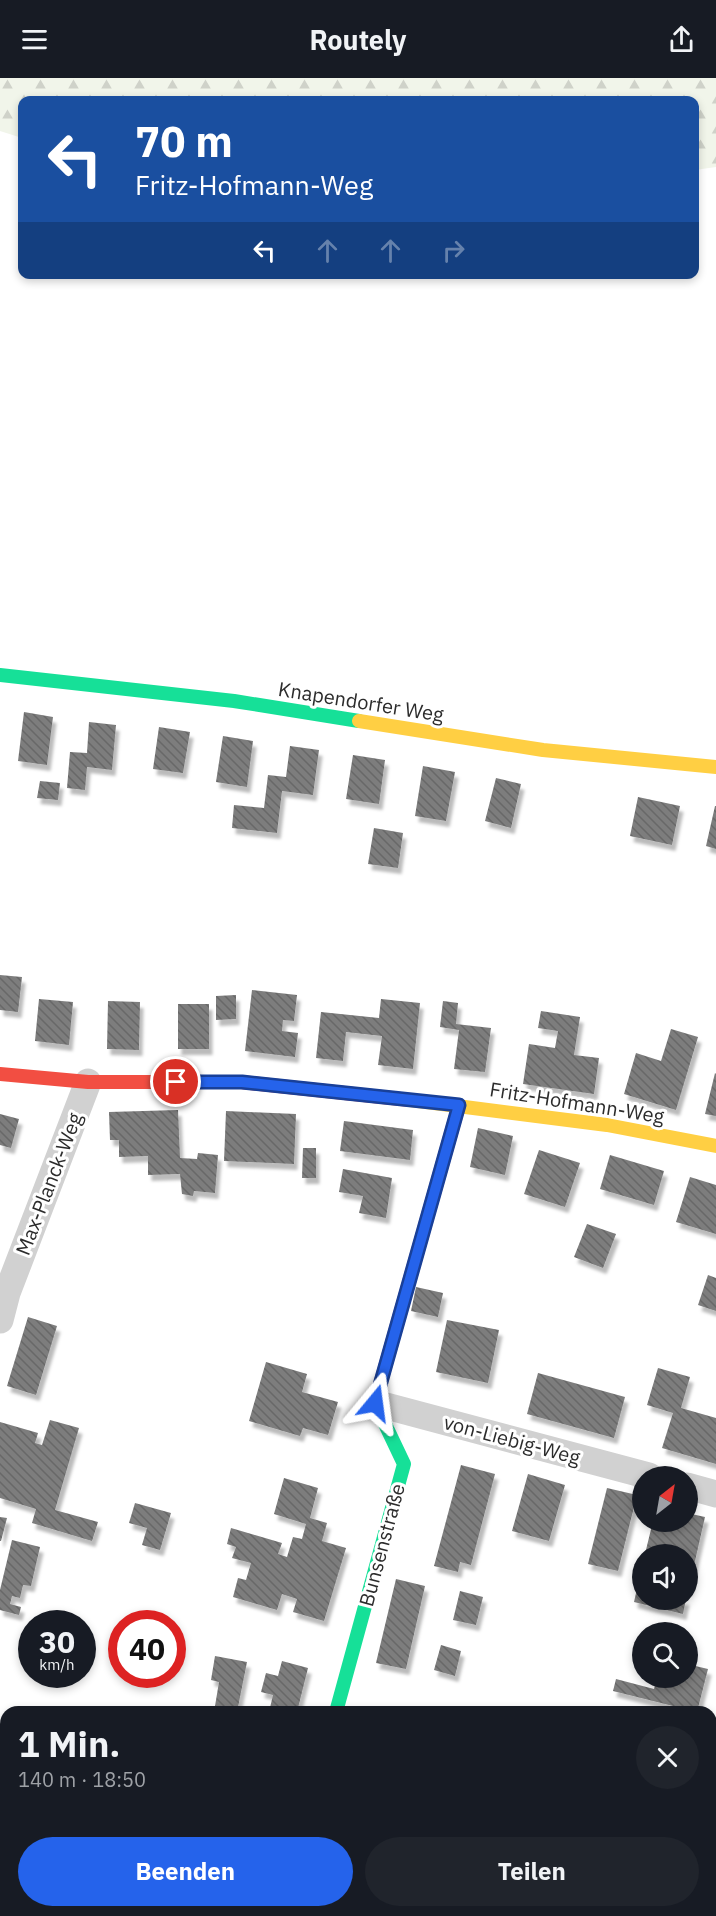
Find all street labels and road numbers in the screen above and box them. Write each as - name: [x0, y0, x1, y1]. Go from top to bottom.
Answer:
- street label: Knapendorfer Weg: [276, 675, 446, 728]
- street label: Fritz-Hofmann-Weg: [488, 1075, 667, 1130]
- street label: Max-Planck-Weg: [9, 1108, 88, 1259]
- street label: von-Liebig-Weg: [441, 1408, 584, 1471]
- street label: Bunsenstraße: [352, 1480, 411, 1609]

